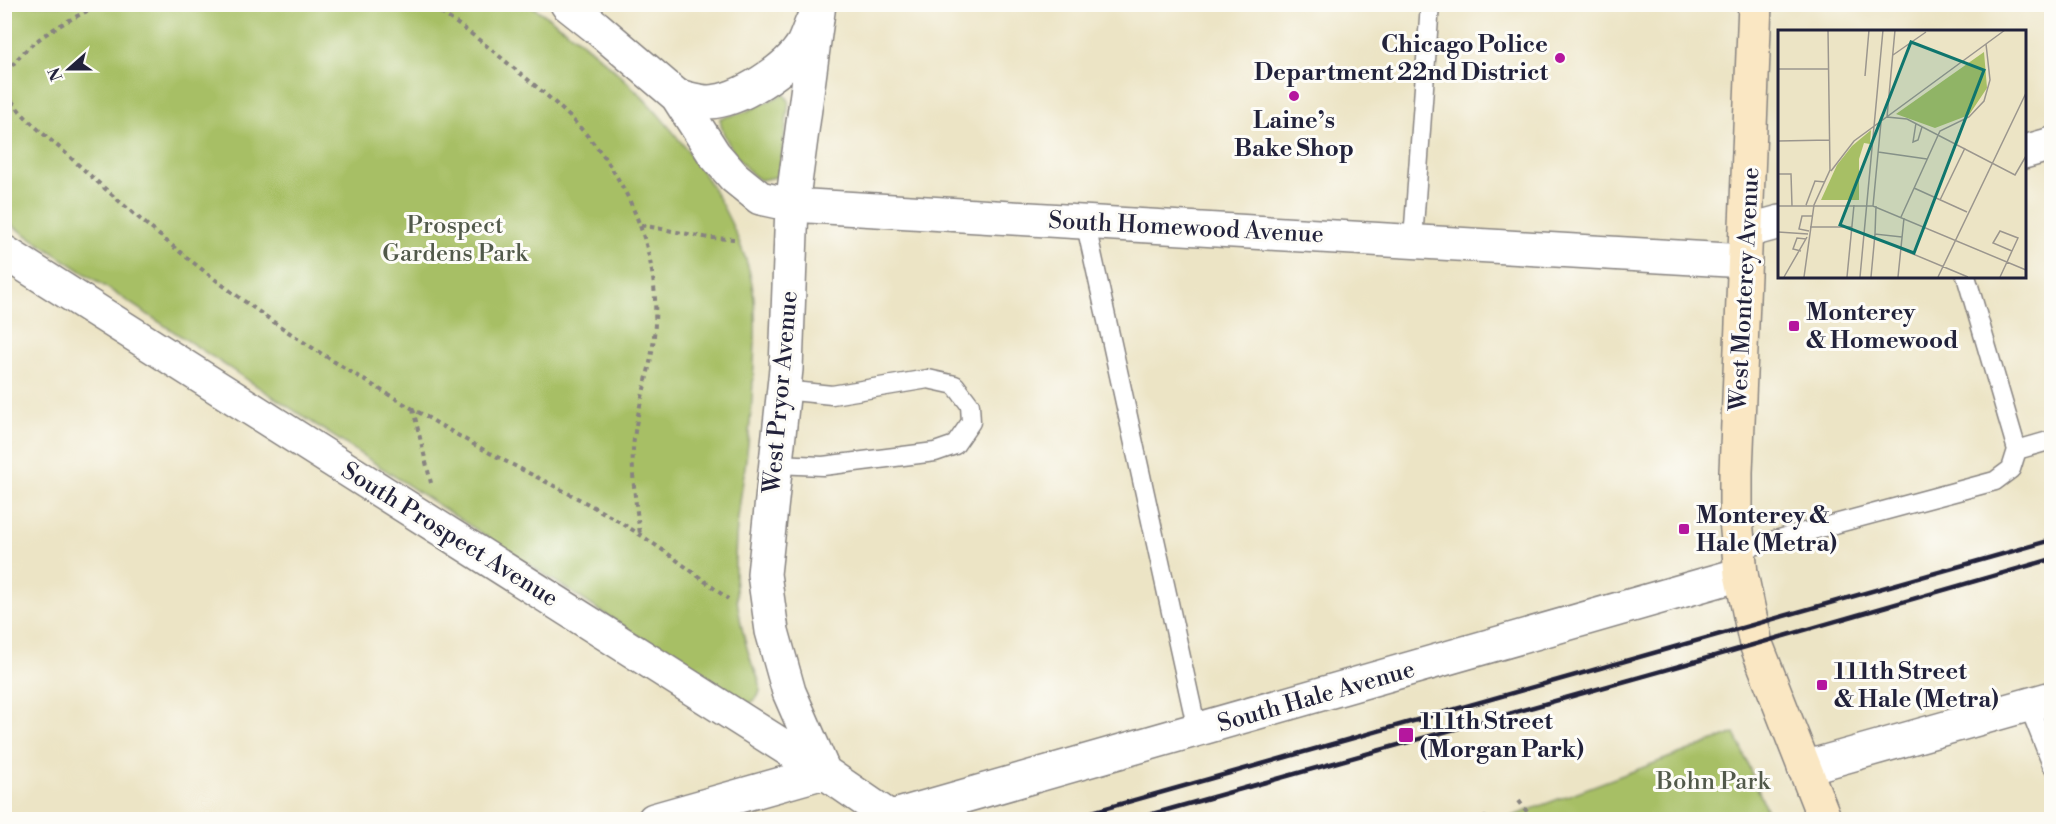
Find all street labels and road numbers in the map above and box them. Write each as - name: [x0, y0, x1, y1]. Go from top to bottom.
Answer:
- street label: West Monterey Avenue: [1724, 167, 1766, 413]
- street label: South Homewood Avenue: [1047, 206, 1324, 250]
- street label: West Pryor Avenue: [757, 290, 805, 496]
- street label: South Prospect Avenue: [335, 456, 563, 614]
- street label: South Hale Avenue: [1214, 654, 1418, 739]

